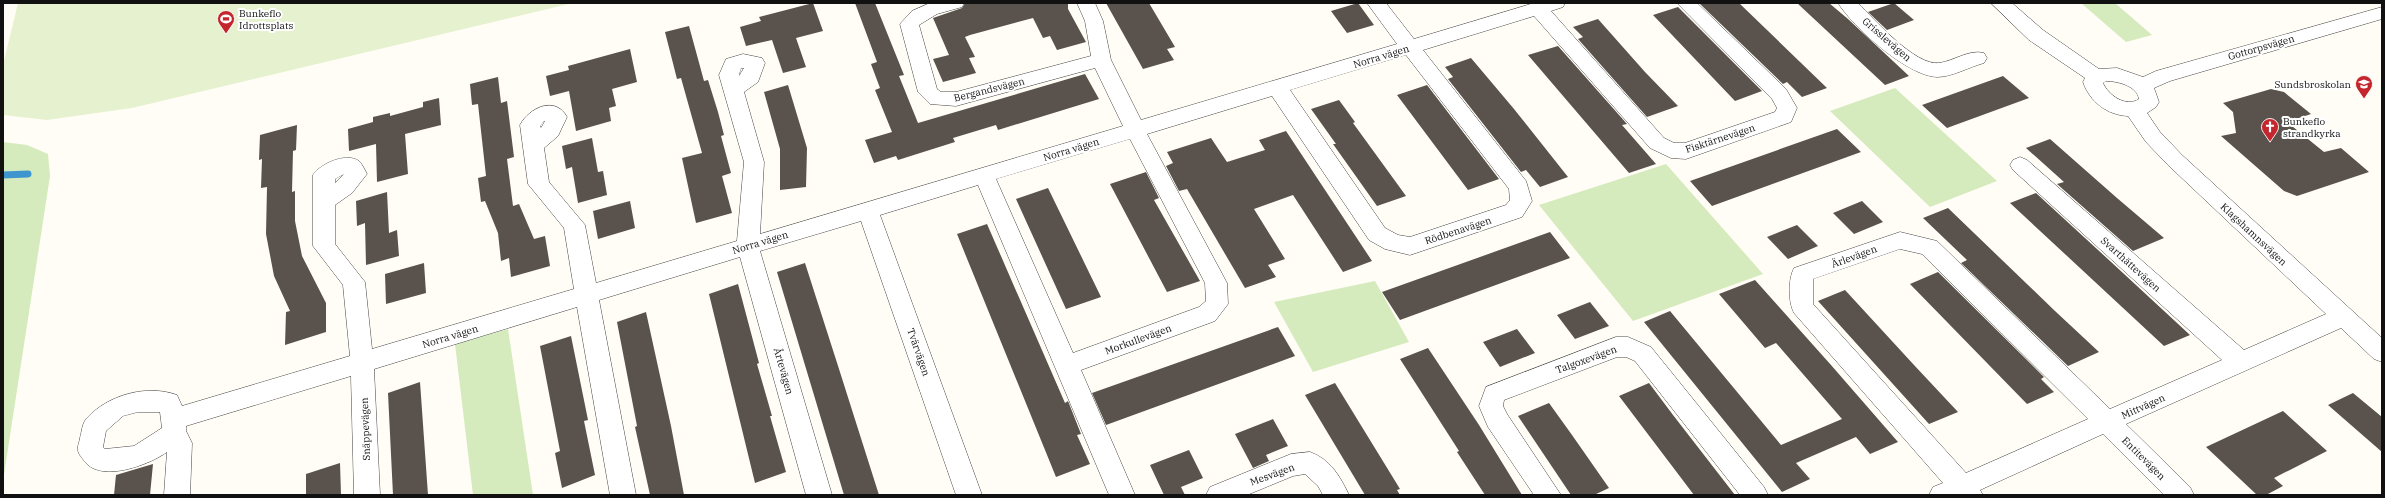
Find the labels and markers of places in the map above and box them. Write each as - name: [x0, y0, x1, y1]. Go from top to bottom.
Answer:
- place label: Bunkeflo Idrottsplats: [239, 7, 293, 32]
- sports icon: Bunkeflo Idrottsplats: [216, 9, 236, 34]
- school or university icon: Sundsbroskolan: [2354, 74, 2374, 99]
- place label: Sundsbroskolan: [2274, 78, 2352, 91]
- place label: Bunkeflo strandkyrka: [2283, 115, 2341, 140]
- church icon: Bunkeflo strandkyrka: [2260, 117, 2280, 142]

